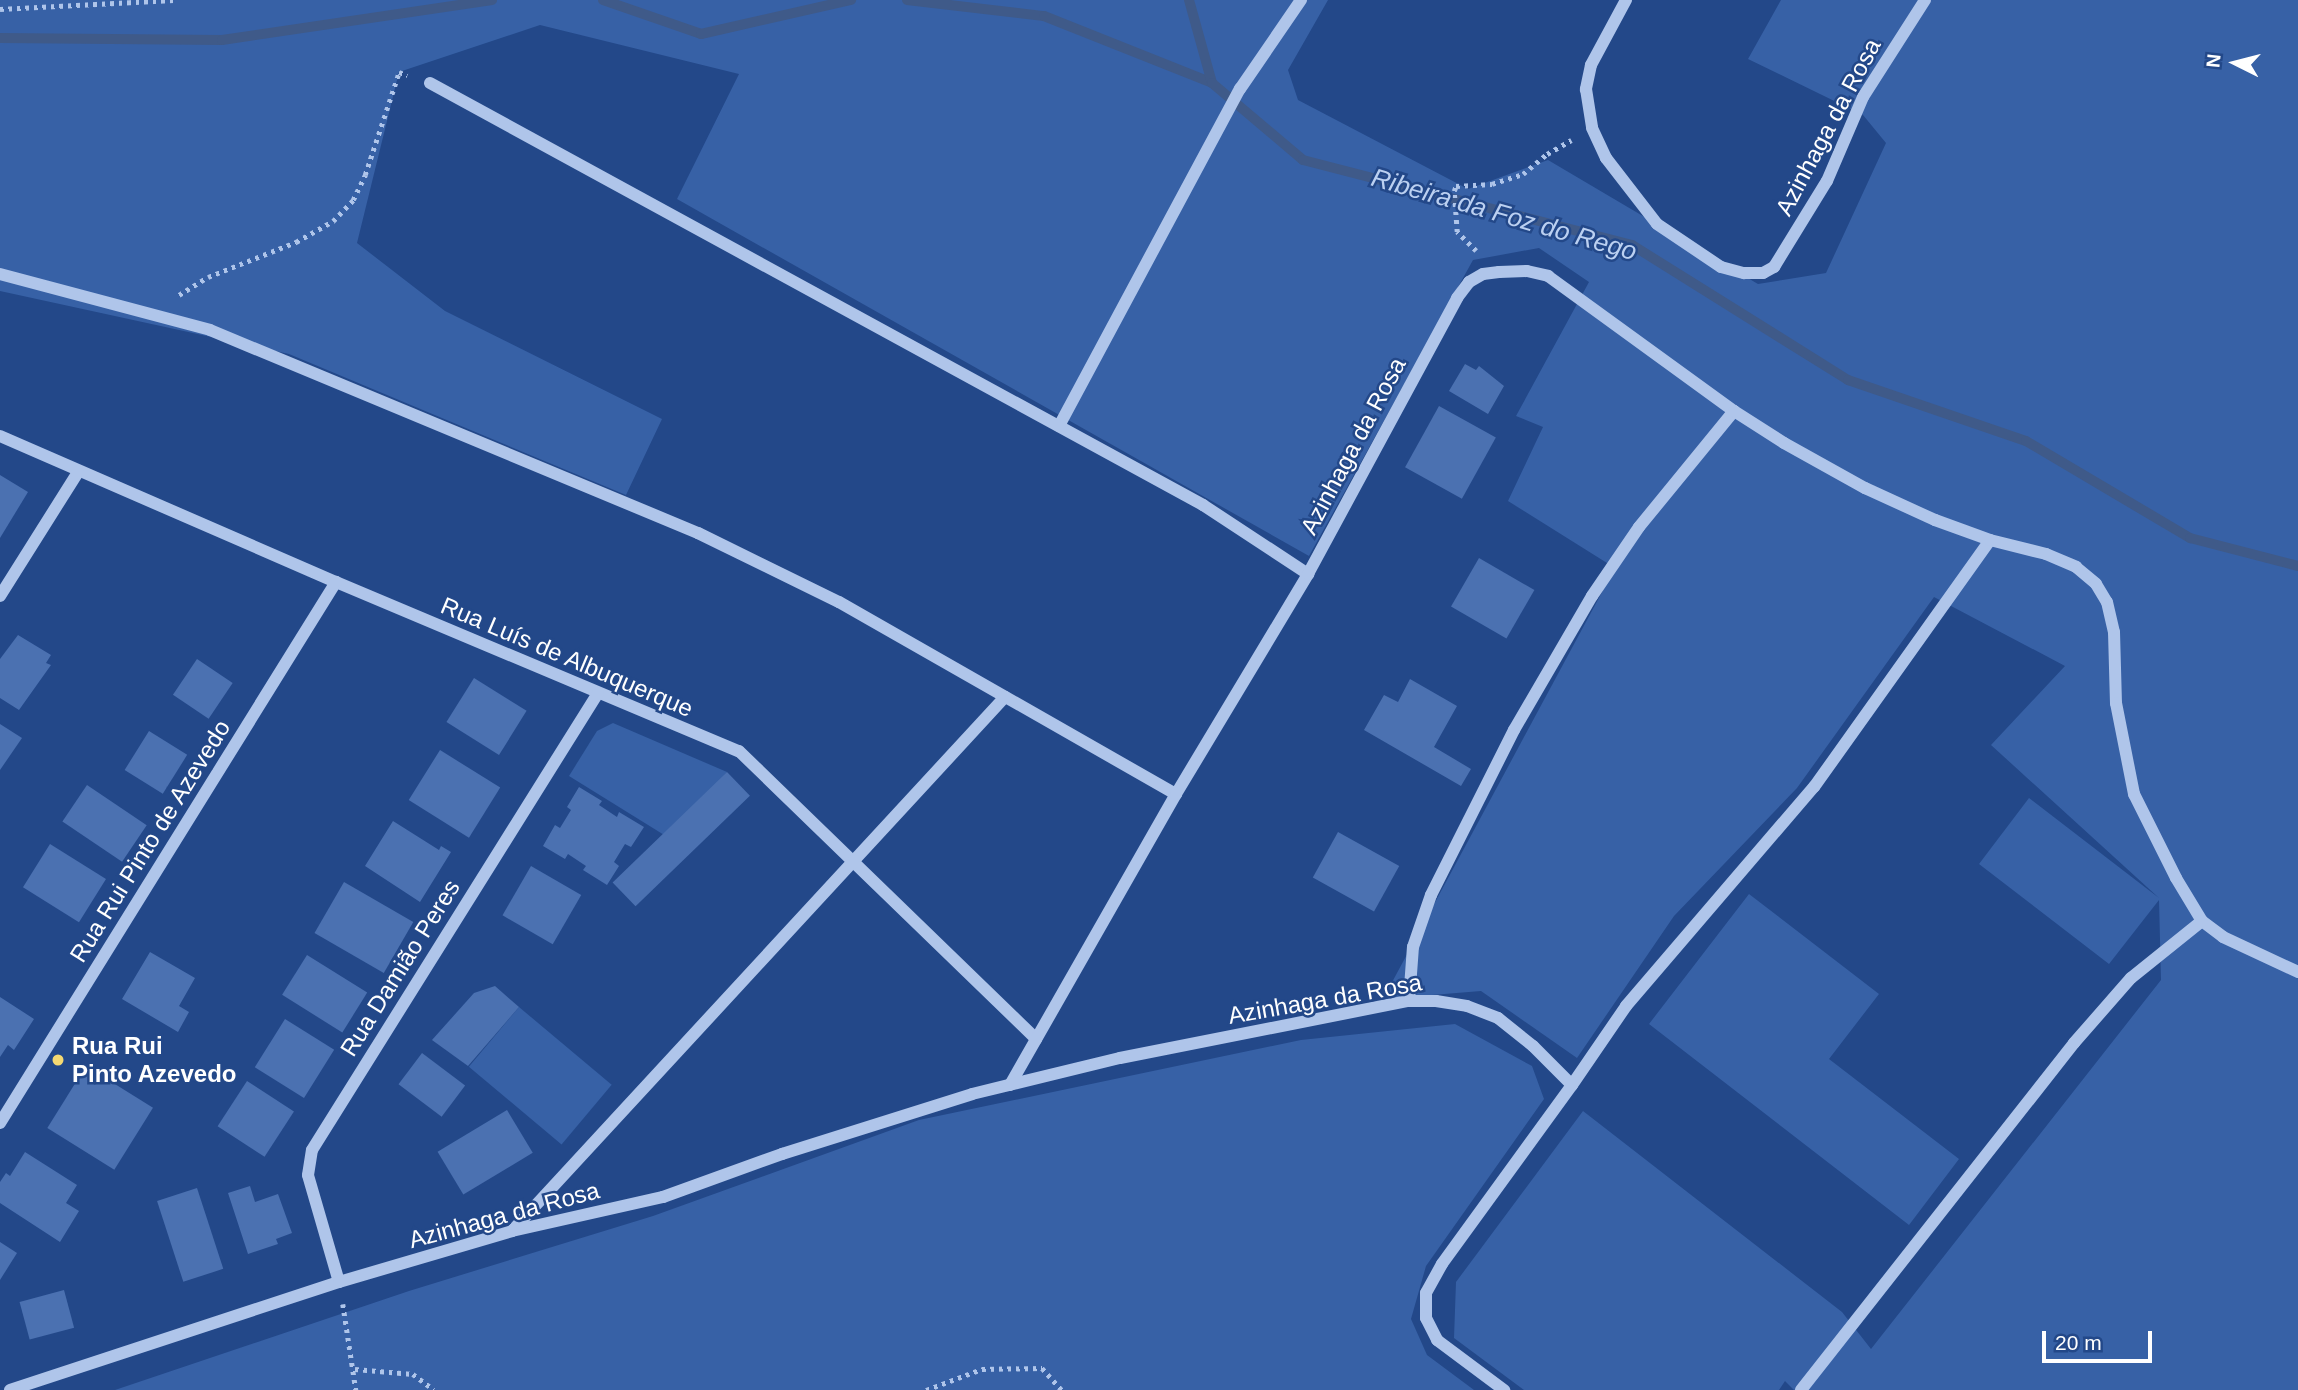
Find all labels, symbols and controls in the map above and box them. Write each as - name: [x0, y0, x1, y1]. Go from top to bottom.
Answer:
- north arrow: [2200, 28, 2270, 98]
- street label: Azinhaga da Rosa: [1769, 34, 1887, 220]
- text: N: [2202, 53, 2225, 69]
- water label: Ribeira da Foz do Rego: [1368, 162, 1640, 268]
- street label: Azinhaga da Rosa: [1294, 353, 1412, 539]
- street label: Rua Luís de Albuquerque: [436, 591, 698, 723]
- street label: Rua Rui Pinto de Azevedo: [63, 714, 237, 968]
- street label: Rua Damião Peres: [334, 874, 466, 1062]
- street label: Azinhaga da Rosa: [1226, 968, 1424, 1030]
- place label: Rua Rui Pinto Azevedo: [72, 1032, 237, 1088]
- marker: Rua Rui Pinto Azevedo: [50, 1052, 66, 1068]
- street label: Azinhaga da Rosa: [406, 1176, 602, 1254]
- scale bar: [2046, 1316, 2156, 1360]
- text: 20 m: [2055, 1331, 2102, 1354]

